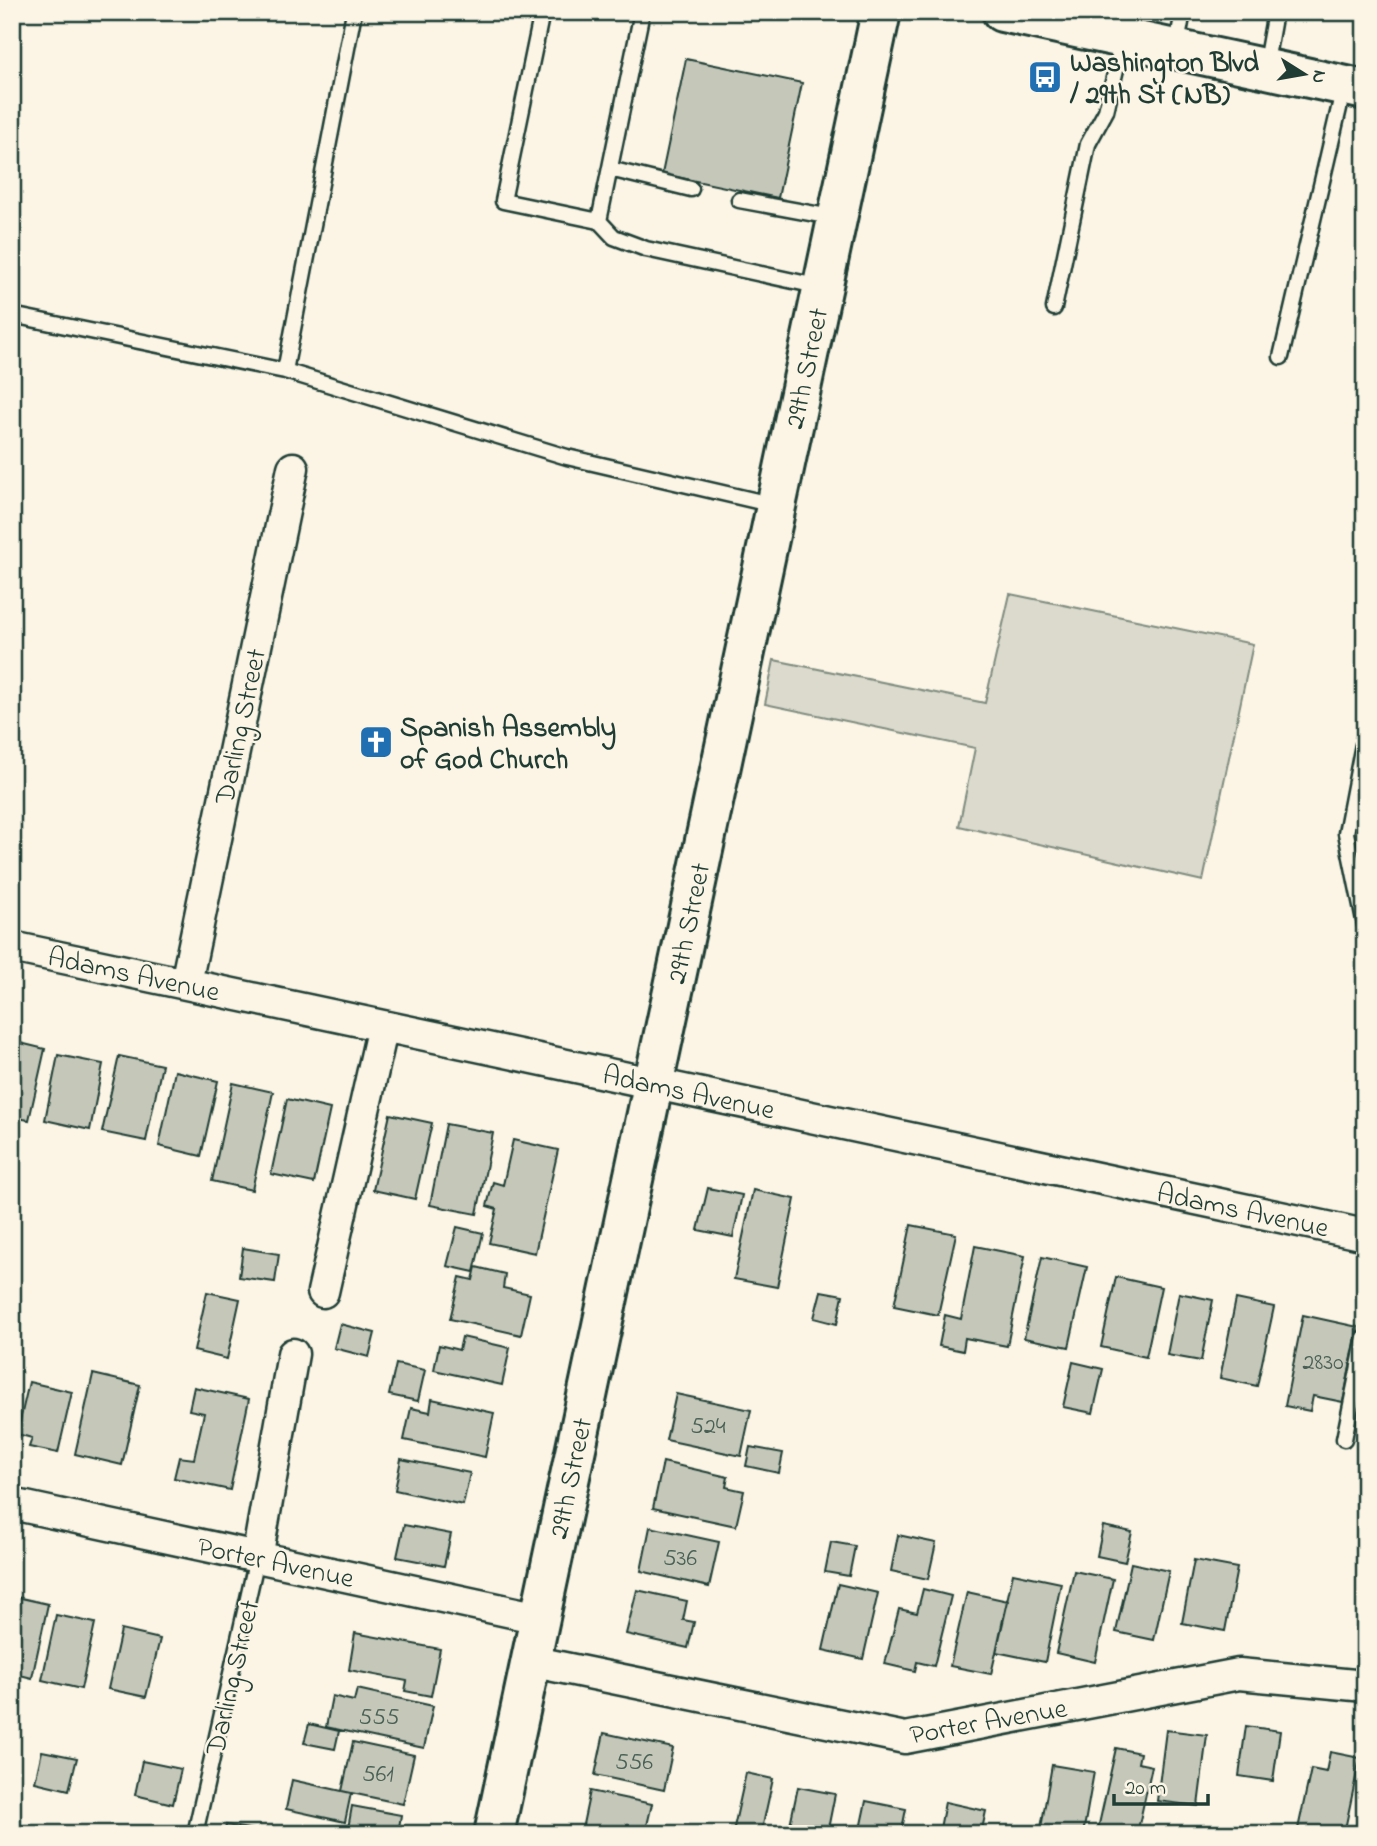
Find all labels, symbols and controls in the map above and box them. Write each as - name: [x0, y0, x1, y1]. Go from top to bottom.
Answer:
- north arrow: [1268, 38, 1338, 108]
- place label: Washington Blvd / 29th St (NB): [1069, 44, 1259, 117]
- bus stop icon: Washington Blvd / 29th St (NB): [1026, 58, 1064, 96]
- text: N: [1304, 68, 1333, 86]
- street label: 29th Street: [776, 304, 841, 433]
- street label: Darling Street: [206, 645, 279, 809]
- place label: Spanish Assembly of God Church: [400, 709, 616, 782]
- church icon: Spanish Assembly of God Church: [357, 723, 395, 761]
- street label: 29th Street: [658, 859, 723, 988]
- street label: Adams Avenue: [44, 938, 223, 1015]
- street label: Adams Avenue: [599, 1056, 778, 1133]
- street label: Adams Avenue: [1153, 1174, 1332, 1251]
- house number: 2830: [1302, 1346, 1344, 1381]
- house number: 524: [690, 1410, 726, 1445]
- street label: 29th Street: [540, 1414, 605, 1543]
- street label: Porter Avenue: [193, 1528, 358, 1601]
- house number: 536: [663, 1542, 698, 1577]
- street label: Darling Street: [196, 1596, 272, 1760]
- street label: Porter Avenue: [907, 1689, 1071, 1757]
- house number: 555: [358, 1701, 400, 1736]
- house number: 556: [615, 1746, 653, 1781]
- house number: 561: [362, 1758, 394, 1793]
- scale bar: [1114, 1762, 1209, 1806]
- text: 20 m: [1125, 1774, 1166, 1804]

